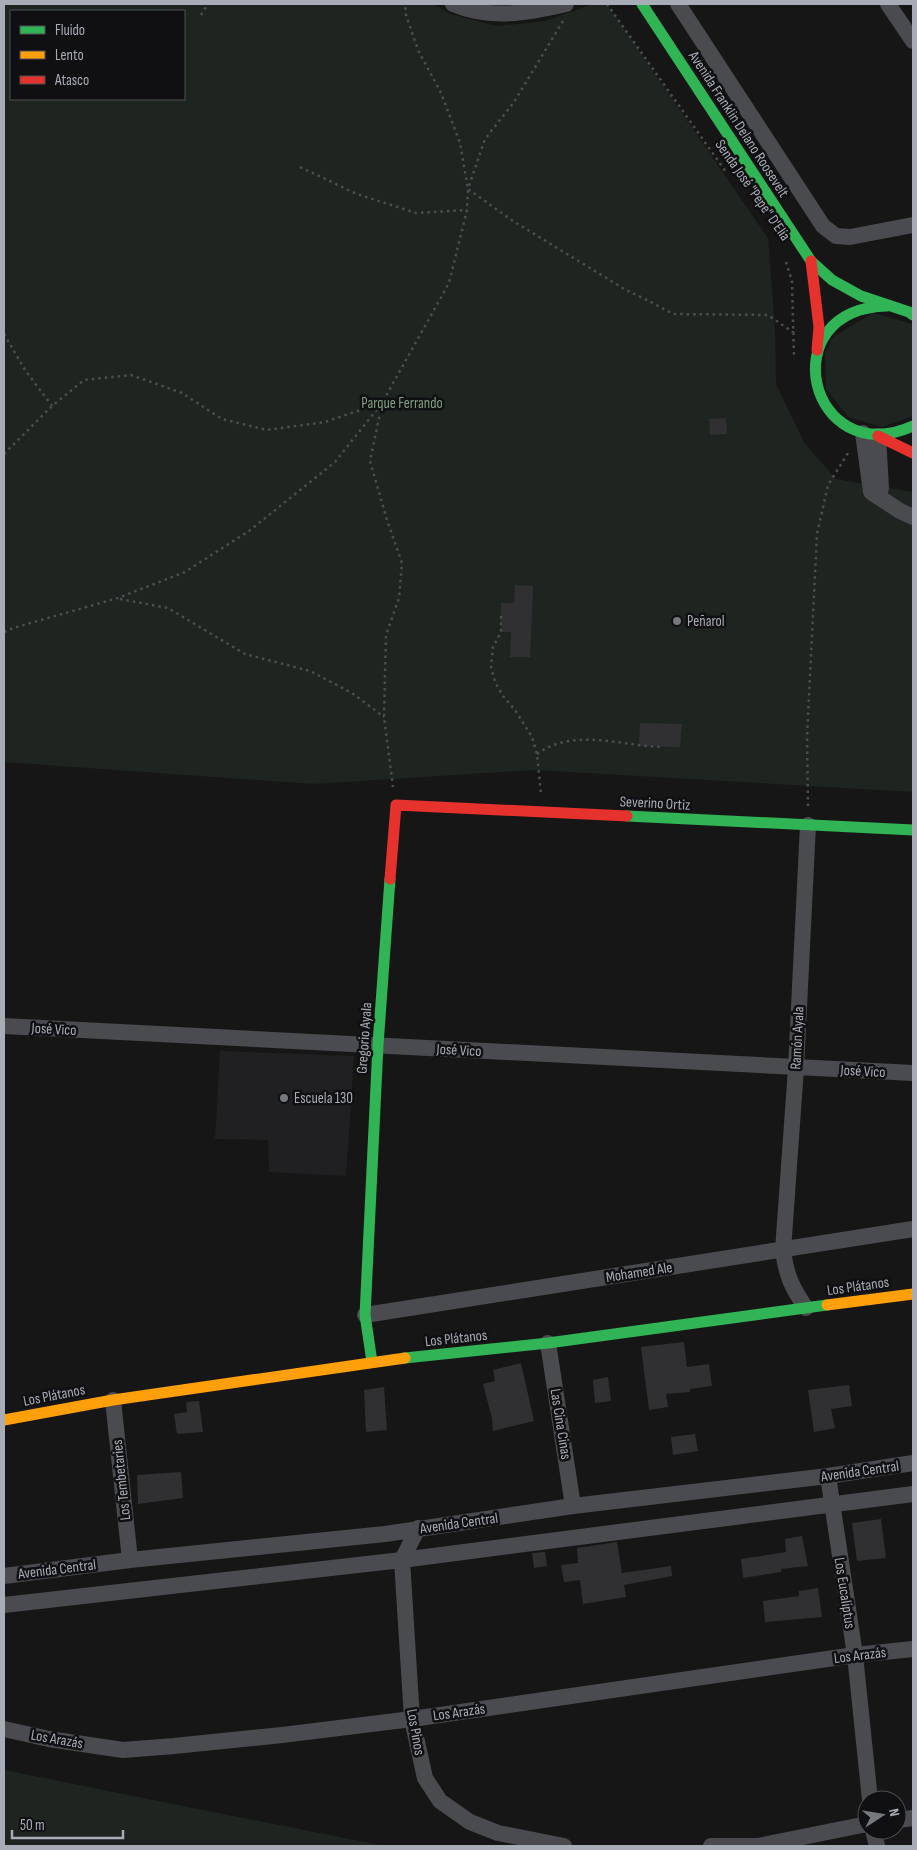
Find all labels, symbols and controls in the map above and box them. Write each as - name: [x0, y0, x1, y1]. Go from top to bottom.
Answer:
- legend: [10, 10, 185, 100]
- text: Fluido: [55, 21, 85, 40]
- text: Lento: [55, 46, 84, 65]
- street label: Avenida Franklin Delano Roosevelt: [684, 47, 793, 201]
- text: Atasco: [54, 71, 89, 90]
- street label: Senda José "Pepe" D'Elía: [711, 136, 795, 245]
- park label: Parque Ferrando: [361, 394, 443, 413]
- place label: Peñarol: [687, 612, 725, 631]
- marker: Peñarol: [671, 615, 683, 627]
- street label: Severino Ortiz: [619, 792, 691, 815]
- street label: Gregorio Ayala: [353, 1001, 376, 1074]
- street label: Ramón Ayala: [786, 1006, 809, 1070]
- street label: José Vico: [30, 1019, 77, 1040]
- street label: José Vico: [435, 1040, 482, 1061]
- street label: José Vico: [839, 1061, 886, 1082]
- place label: Escuela 130: [294, 1089, 353, 1108]
- marker: Escuela 130: [278, 1092, 290, 1104]
- street label: Mohamed Ale: [604, 1258, 674, 1287]
- street label: Los Plátanos: [826, 1273, 890, 1300]
- street label: Los Plátanos: [424, 1326, 488, 1351]
- street label: Los Plátanos: [22, 1380, 87, 1411]
- street label: Las Cina Cinas: [546, 1387, 575, 1461]
- street label: Los Tembetaries: [108, 1439, 135, 1521]
- street label: Avenida Central: [819, 1457, 900, 1487]
- street label: Avenida Central: [418, 1509, 499, 1539]
- street label: Avenida Central: [16, 1555, 97, 1584]
- street label: Los Eucaliptus: [830, 1556, 860, 1630]
- street label: Los Arazás: [833, 1643, 887, 1668]
- street label: Los Arazás: [432, 1699, 486, 1726]
- street label: Los Pinos: [402, 1708, 429, 1757]
- street label: Los Arazás: [29, 1726, 84, 1753]
- north arrow: [857, 1790, 907, 1840]
- text: N: [885, 1807, 903, 1818]
- scale bar: [12, 1808, 124, 1840]
- text: 50 m: [20, 1816, 45, 1835]

